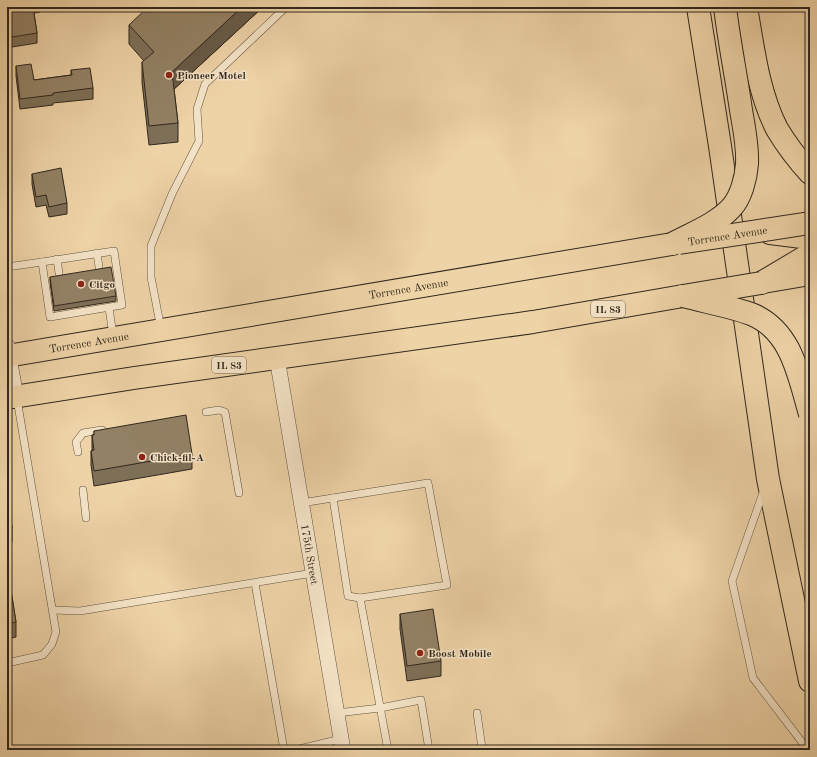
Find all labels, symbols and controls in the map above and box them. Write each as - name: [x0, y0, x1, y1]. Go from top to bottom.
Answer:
- marker: Pioneer Motel: [164, 70, 174, 80]
- place label: Pioneer Motel: [177, 71, 246, 82]
- street label: Torrence Avenue: [687, 226, 768, 249]
- street label: Torrence Avenue: [368, 278, 449, 302]
- marker: Citgo: [76, 279, 86, 289]
- place label: Citgo: [89, 280, 116, 291]
- road number: IL 83: [591, 301, 625, 317]
- street label: Torrence Avenue: [48, 332, 130, 356]
- road number: IL 83: [212, 357, 246, 373]
- marker: Chick-fil-A: [137, 452, 147, 462]
- place label: Chick-fil-A: [150, 453, 205, 464]
- street label: 175th Street: [298, 523, 319, 586]
- marker: Boost Mobile: [415, 648, 425, 658]
- place label: Boost Mobile: [428, 649, 492, 660]

